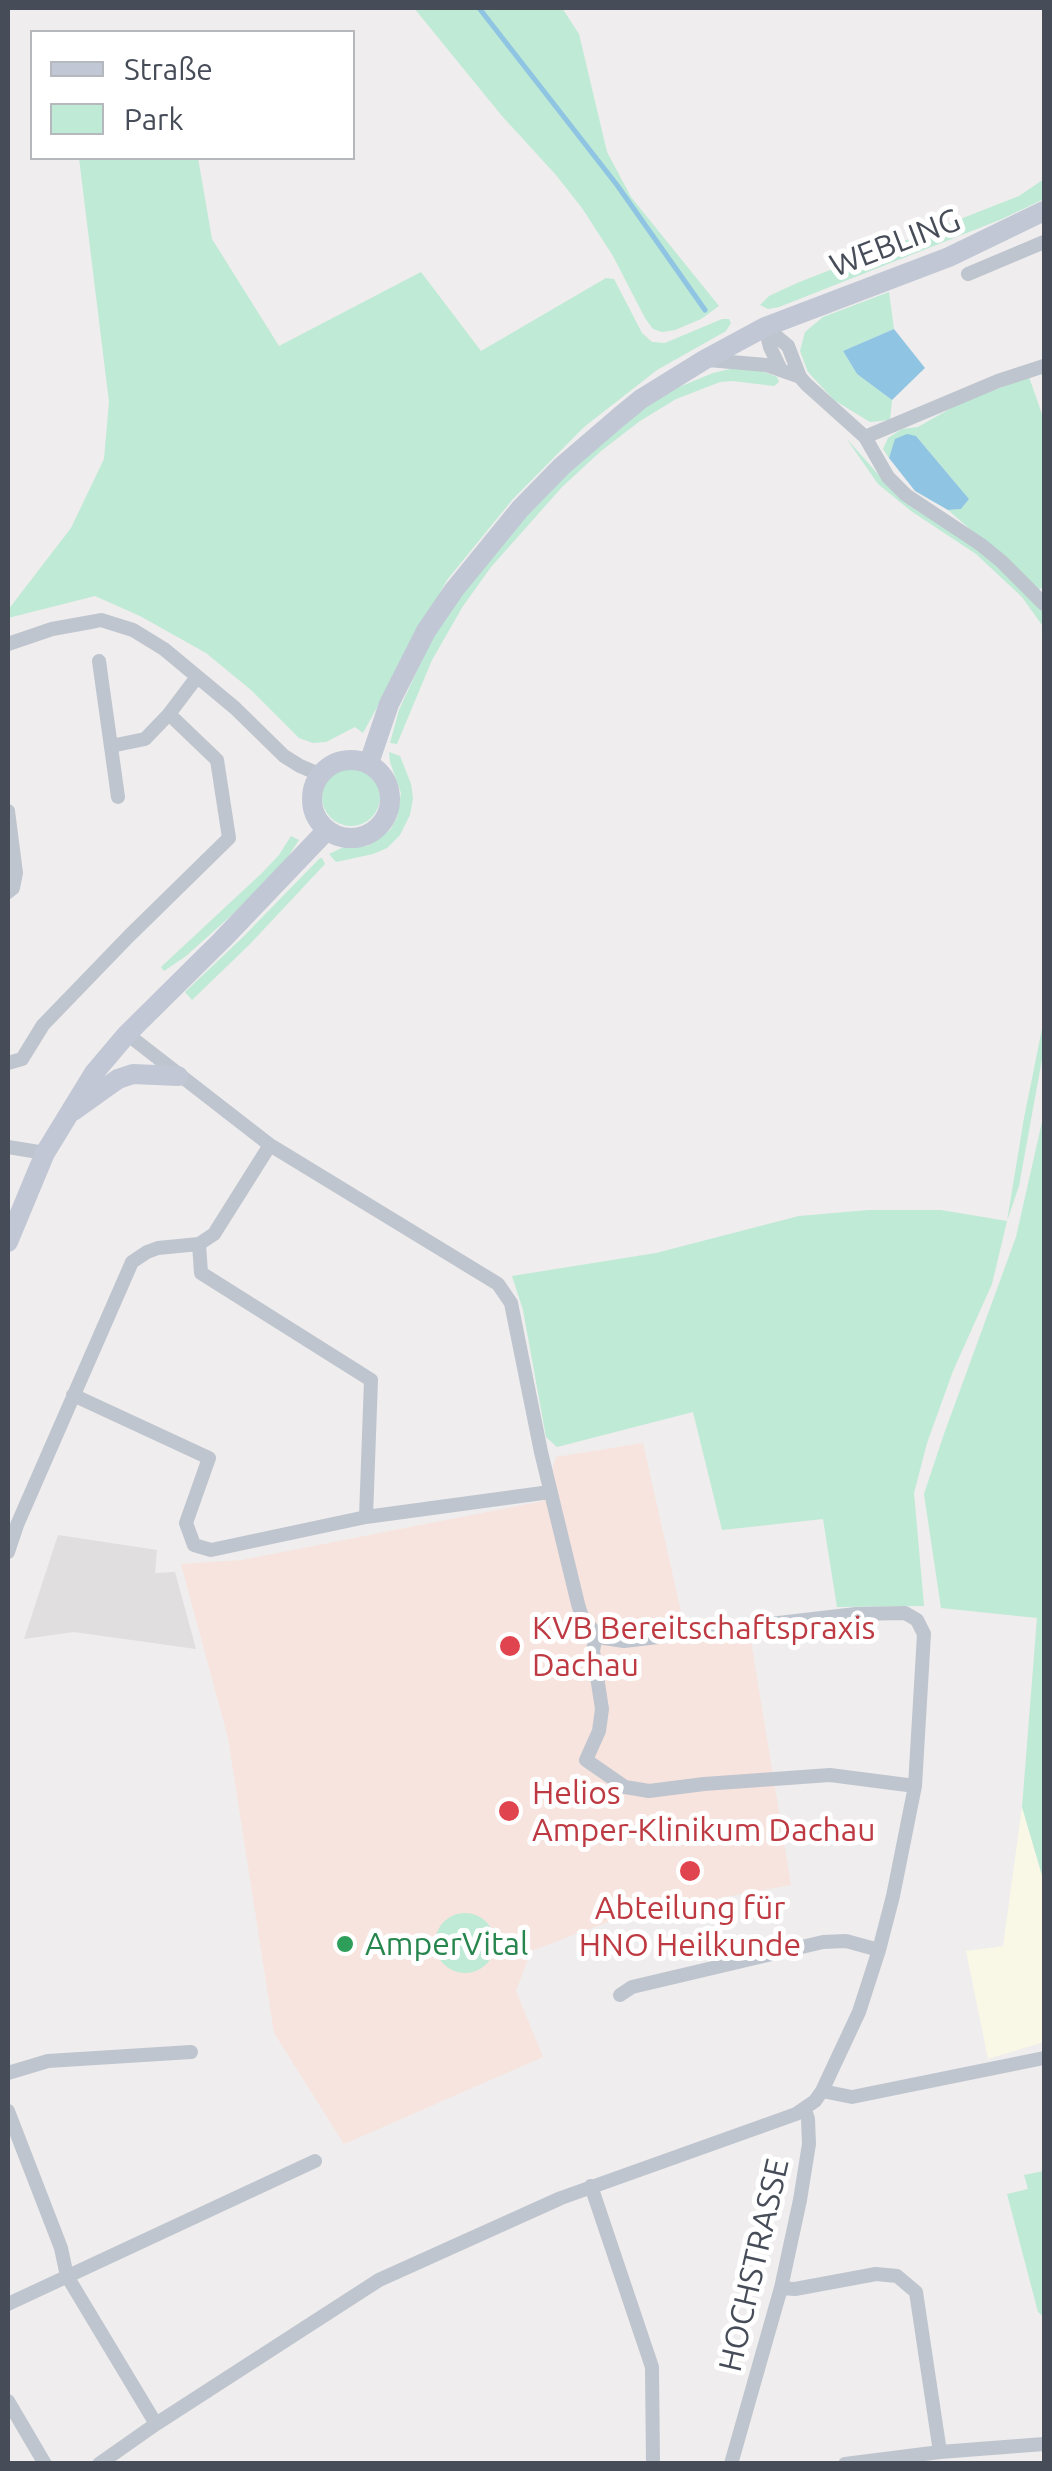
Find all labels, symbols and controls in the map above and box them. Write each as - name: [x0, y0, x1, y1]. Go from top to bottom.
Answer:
- legend: [30, 30, 355, 160]
- text: Straße: [124, 52, 213, 86]
- text: Park: [124, 102, 184, 136]
- street label: WEBLING: [824, 201, 966, 285]
- place label: KVB Bereitschaftspraxis Dachau: [532, 1609, 875, 1684]
- marker: KVB Bereitschaftspraxis Dachau: [497, 1633, 523, 1659]
- place label: Helios Amper-Klinikum Dachau: [532, 1774, 876, 1849]
- marker: Helios Amper-Klinikum Dachau: [496, 1798, 522, 1824]
- marker: Abteilung für HNO Heilkunde: [677, 1858, 703, 1884]
- place label: Abteilung für HNO Heilkunde: [579, 1889, 801, 1964]
- place label: AmperVital: [365, 1925, 528, 1963]
- marker: AmperVital: [334, 1933, 356, 1955]
- street label: HOCHSTRASSE: [711, 2155, 797, 2375]

